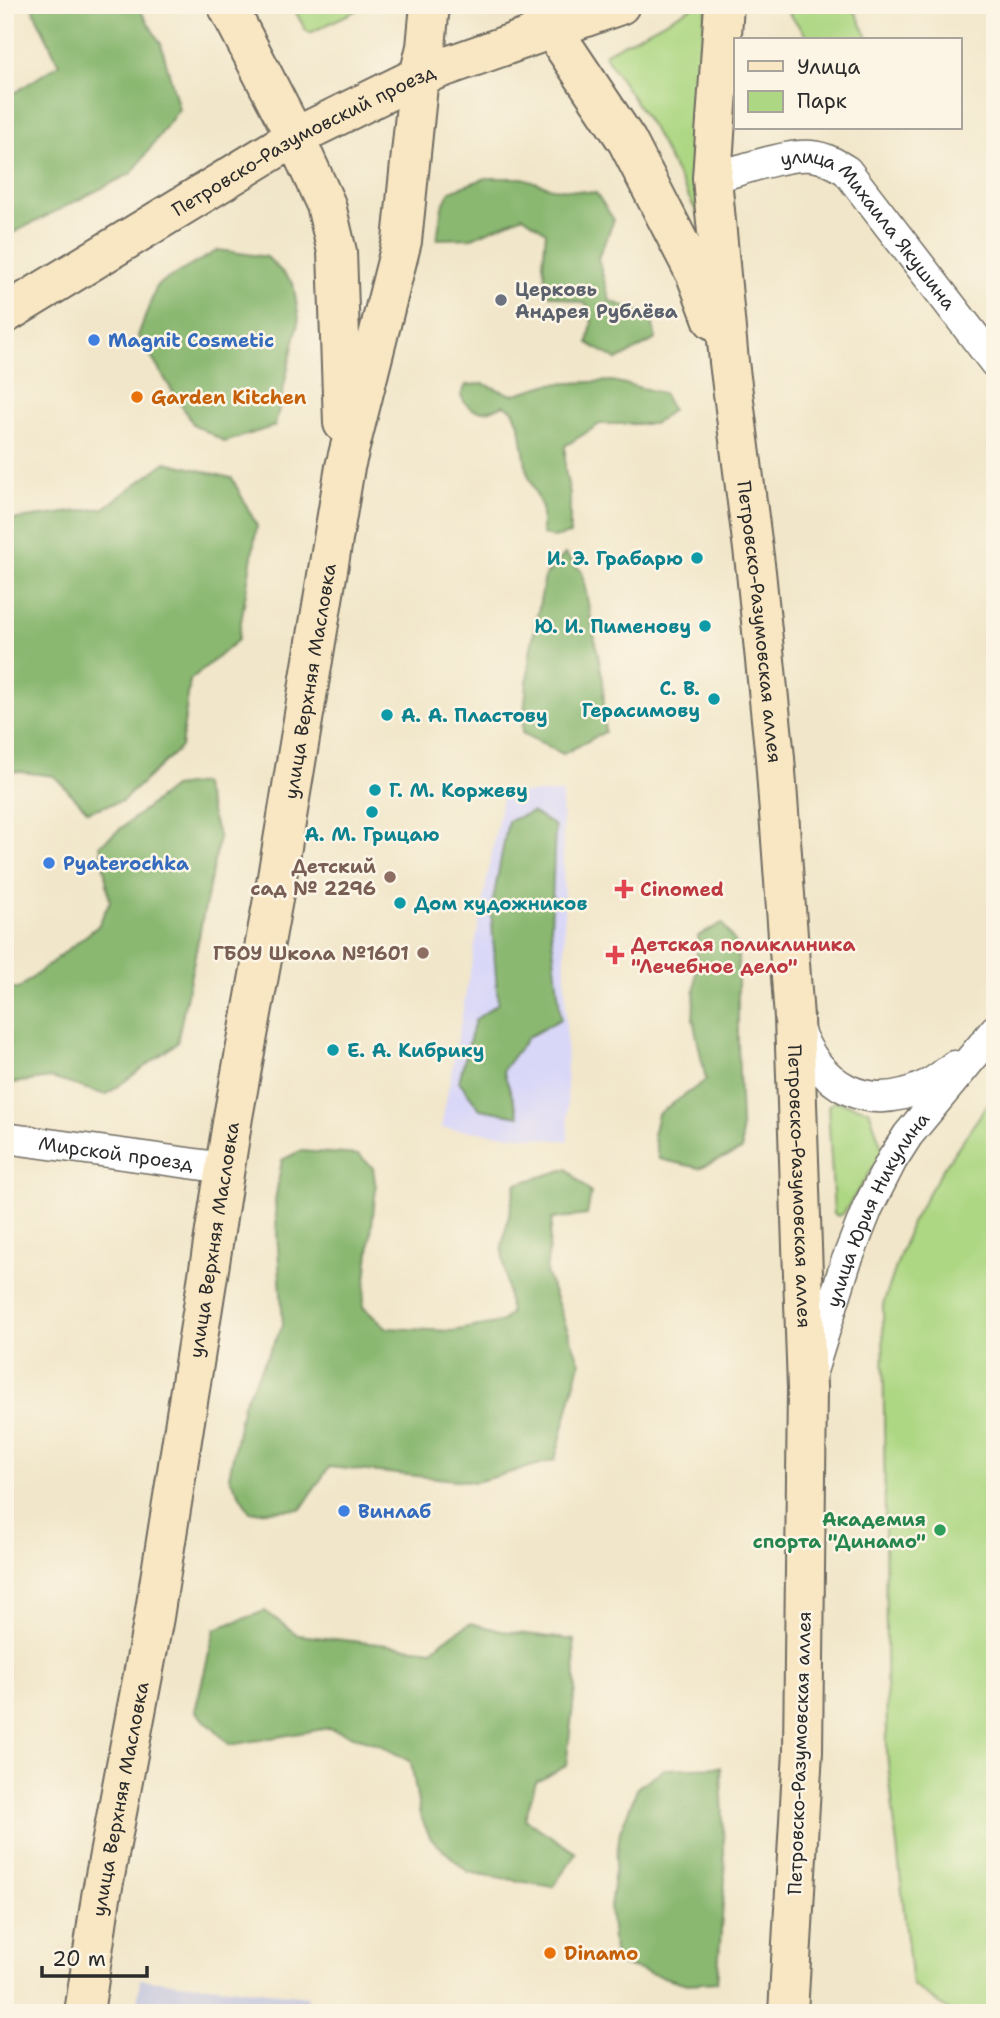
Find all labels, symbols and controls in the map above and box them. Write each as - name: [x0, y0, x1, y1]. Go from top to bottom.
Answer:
- legend: [734, 38, 962, 130]
- text: Улица: [797, 53, 860, 81]
- street label: Петровско-Разумовский проезд: [167, 59, 439, 222]
- text: Парк: [797, 87, 847, 115]
- street label: улица Михаила Якушина: [778, 144, 961, 315]
- place label: Церковь Андрея Рублёва: [515, 277, 678, 324]
- marker: Церковь Андрея Рублёва: [493, 292, 509, 308]
- place label: Magnit Cosmetic: [108, 328, 274, 353]
- marker: Magnit Cosmetic: [86, 332, 102, 348]
- place label: Garden Kitchen: [151, 385, 307, 410]
- marker: Garden Kitchen: [129, 389, 145, 405]
- street label: Петровско-Разумовская аллея: [731, 479, 787, 764]
- place label: И. Э. Грабарю: [547, 546, 683, 571]
- marker: И. Э. Грабарю: [689, 550, 705, 566]
- street label: улица Верхняя Масловка: [278, 561, 342, 801]
- place label: Ю. И. Пименову: [534, 614, 691, 639]
- marker: Ю. И. Пименову: [697, 618, 713, 634]
- place label: С. В. Герасимову: [582, 676, 700, 723]
- marker: С. В. Герасимову: [706, 691, 722, 707]
- place label: А. А. Пластову: [401, 703, 548, 728]
- marker: А. А. Пластову: [379, 707, 395, 723]
- place label: Г. М. Коржеву: [389, 778, 528, 803]
- marker: Г. М. Коржеву: [367, 782, 383, 798]
- marker: А. М. Грицаю: [364, 804, 380, 820]
- place label: А. М. Грицаю: [305, 822, 439, 847]
- place label: Pyaterochka: [63, 851, 189, 876]
- place label: Детский сад № 2296: [250, 854, 376, 901]
- marker: Pyaterochka: [41, 855, 57, 871]
- marker: Детский сад № 2296: [382, 869, 398, 885]
- place label: Cinomed: [640, 877, 724, 902]
- marker: Cinomed: [614, 879, 634, 899]
- place label: Дом художников: [414, 891, 588, 916]
- marker: Дом художников: [392, 895, 408, 911]
- place label: Детская поликлиника "Лечебное дело": [631, 932, 855, 979]
- place label: ГБОУ Школа №1601: [213, 941, 409, 966]
- marker: ГБОУ Школа №1601: [415, 945, 431, 961]
- marker: Детская поликлиника "Лечебное дело": [605, 945, 625, 965]
- place label: Е. А. Кибрику: [347, 1038, 484, 1063]
- marker: Е. А. Кибрику: [325, 1042, 341, 1058]
- street label: Петровско-Разумовская аллея: [782, 1044, 817, 1329]
- street label: улица Юрия Никулина: [821, 1107, 935, 1310]
- street label: улица Верхняя Масловка: [183, 1120, 245, 1360]
- street label: Мирской проезд: [37, 1131, 195, 1177]
- place label: Винлаб: [358, 1499, 431, 1524]
- marker: Винлаб: [336, 1503, 352, 1519]
- place label: Академия спорта "Динамо": [753, 1507, 926, 1554]
- marker: Академия спорта "Динамо": [932, 1522, 948, 1538]
- street label: Петровско-Разумовская аллея: [782, 1611, 817, 1895]
- street label: улица Верхняя Масловка: [86, 1679, 155, 1918]
- scale bar: [42, 1934, 147, 1978]
- place label: Dinamo: [564, 1941, 638, 1966]
- text: 20 m: [52, 1945, 106, 1973]
- marker: Dinamo: [542, 1945, 558, 1961]

